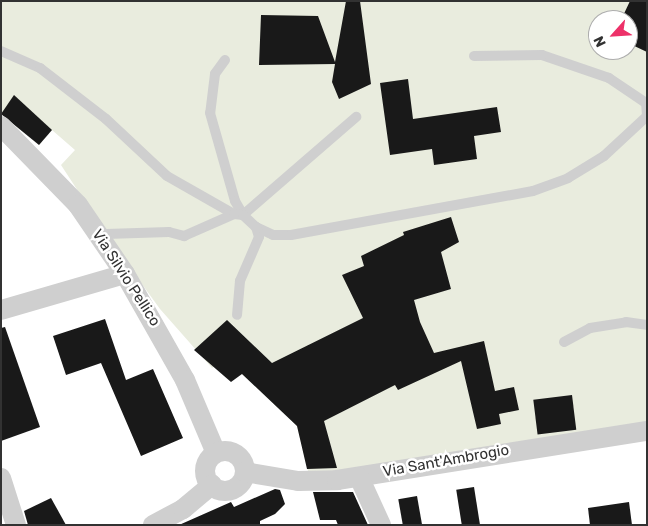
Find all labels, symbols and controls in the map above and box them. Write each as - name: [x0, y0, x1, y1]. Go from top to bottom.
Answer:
- north arrow: [588, 10, 638, 60]
- text: N: [590, 33, 610, 50]
- street label: Via Silvio Pellico: [88, 226, 164, 330]
- street label: Via Sant'Ambrogio: [382, 441, 510, 481]

